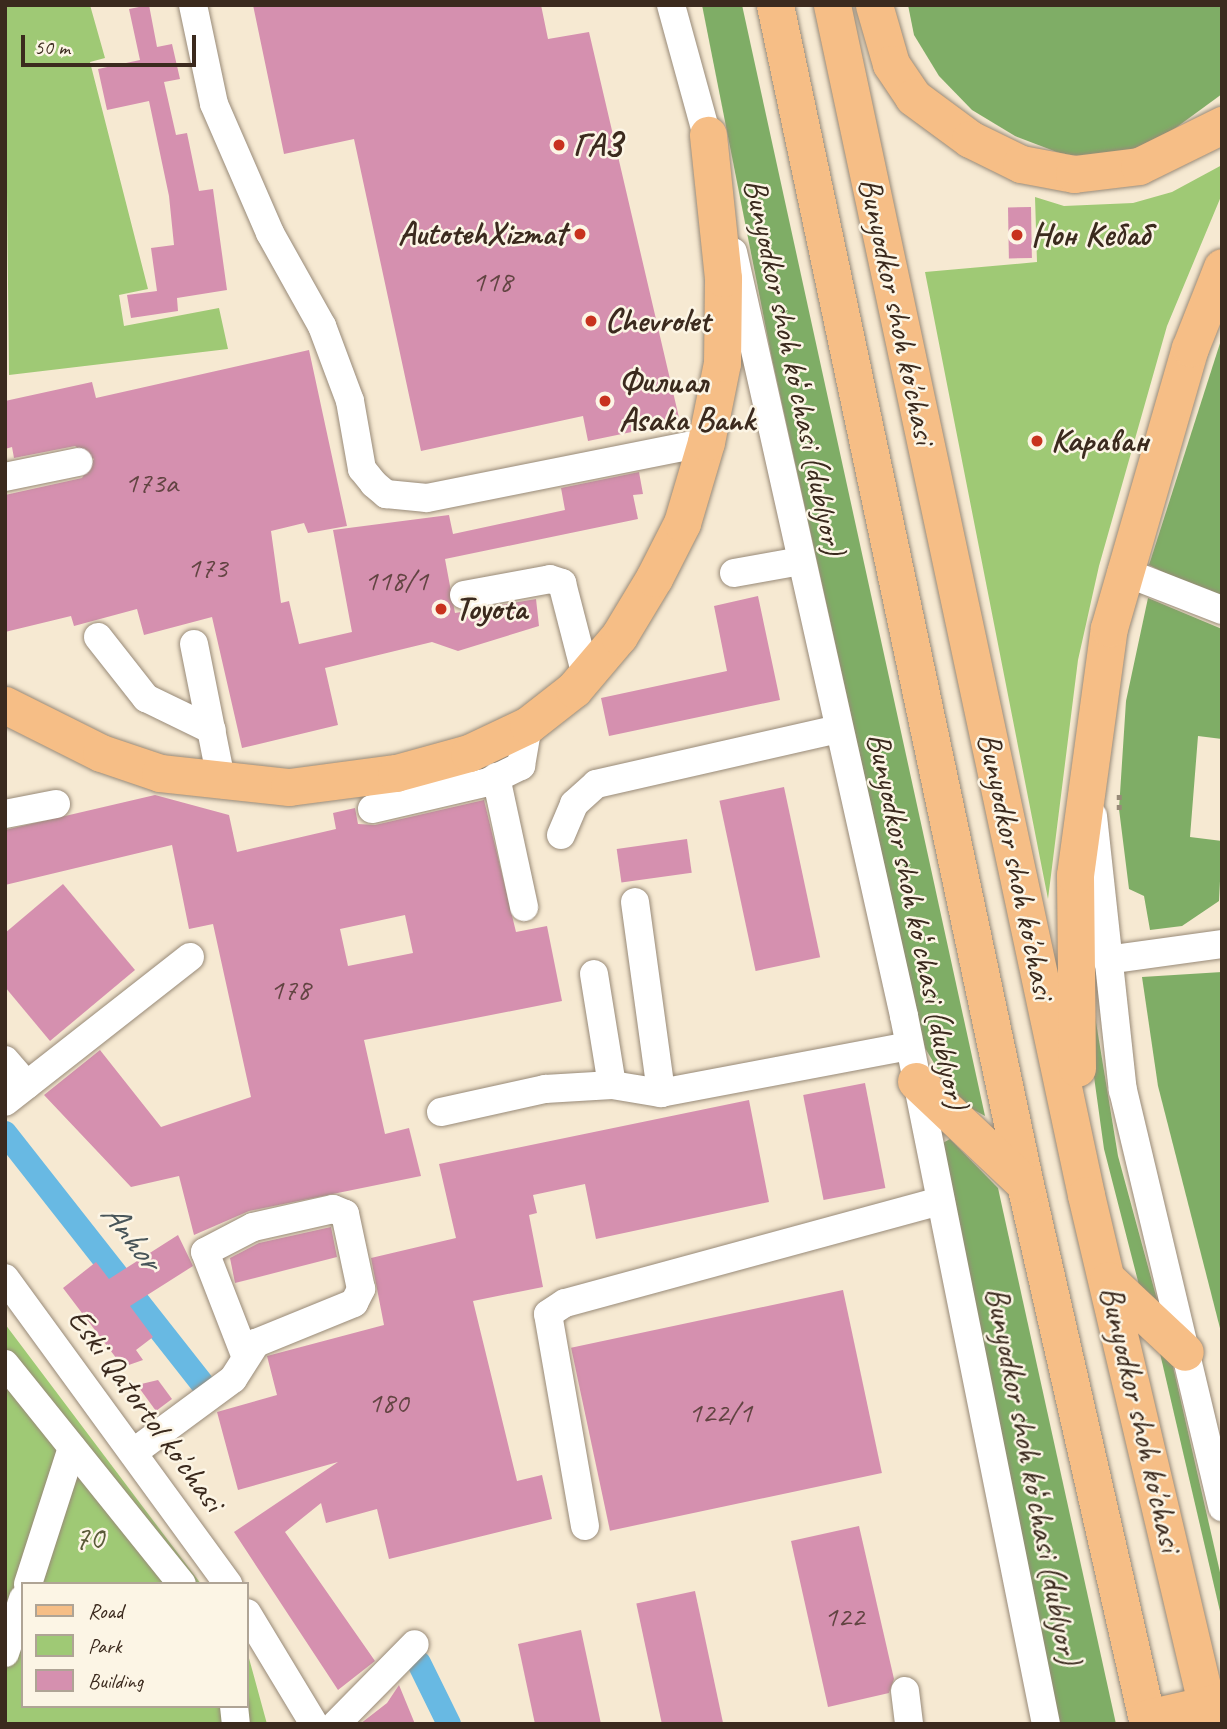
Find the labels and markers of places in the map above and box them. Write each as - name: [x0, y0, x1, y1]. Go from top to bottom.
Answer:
- place label: ГАЗ: [573, 125, 622, 165]
- marker: ГАЗ: [551, 137, 567, 153]
- place label: AutotehXizmat: [398, 214, 566, 254]
- place label: Нон Кебаб: [1031, 215, 1148, 255]
- marker: AutotehXizmat: [572, 226, 588, 242]
- marker: Нон Кебаб: [1009, 227, 1025, 243]
- place label: Chevrolet: [605, 301, 710, 341]
- marker: Chevrolet: [583, 313, 599, 329]
- place label: Филиал Asaka Bank: [619, 362, 755, 440]
- marker: Филиал Asaka Bank: [597, 393, 613, 409]
- place label: Караван: [1051, 421, 1149, 461]
- marker: Караван: [1029, 433, 1045, 449]
- place label: Toyota: [455, 589, 527, 629]
- marker: Toyota: [433, 601, 449, 617]

